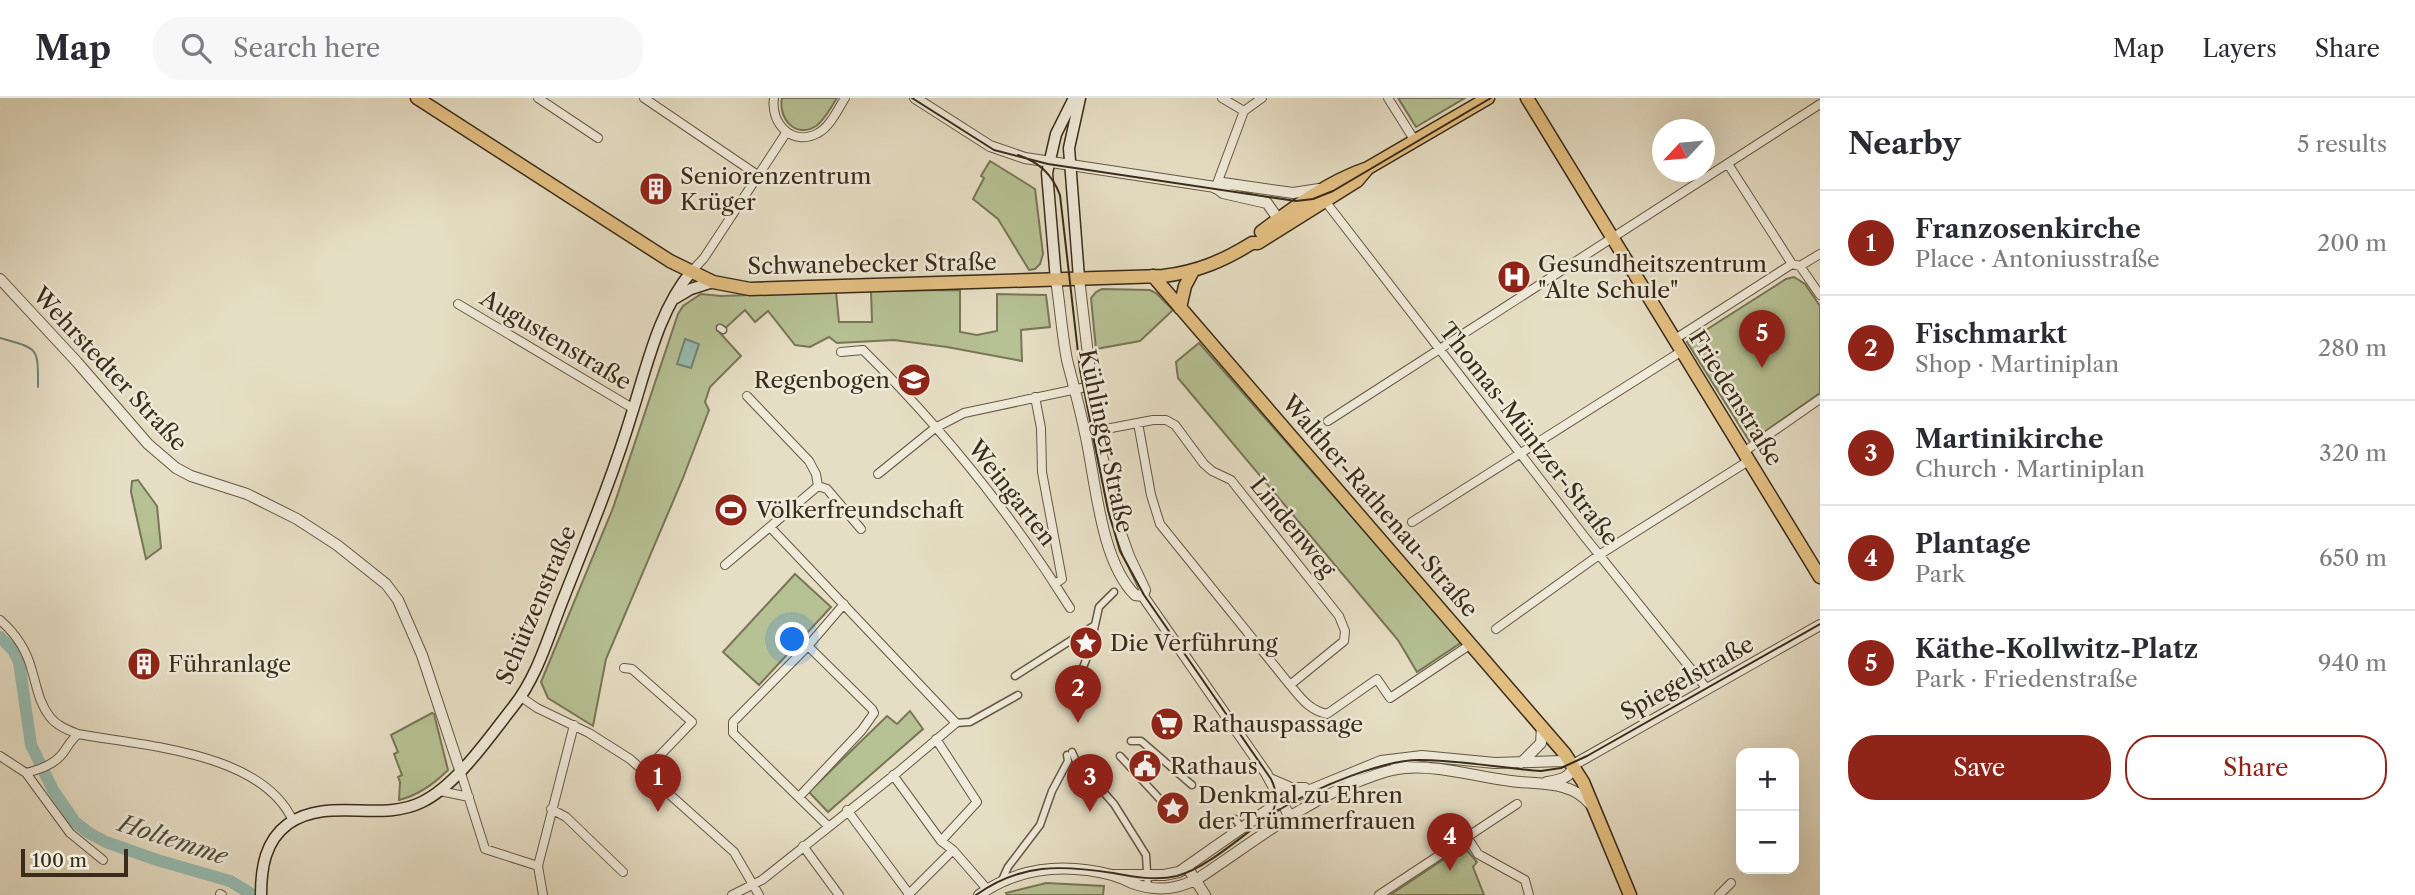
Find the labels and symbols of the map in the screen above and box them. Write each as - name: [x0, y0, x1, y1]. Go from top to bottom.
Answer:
- north arrow: [1652, 119, 1715, 182]
- place label: Seniorenzentrum Krüger: [680, 162, 871, 216]
- building icon: Seniorenzentrum Krüger: [637, 170, 675, 208]
- street label: Schwanebecker Straße: [747, 248, 997, 280]
- place label: Gesundheitszentrum "Alte Schule": [1538, 250, 1767, 304]
- hospital icon: Gesundheitszentrum "Alte Schule": [1495, 258, 1533, 296]
- street label: Wehrstedter Straße: [26, 280, 193, 457]
- street label: Augustenstraße: [475, 283, 637, 396]
- pin: 5: [1739, 310, 1785, 368]
- street label: Thomas-Müntzer-Straße: [1433, 317, 1625, 551]
- street label: Friedenstraße: [1683, 325, 1789, 471]
- street label: Kühlinger Straße: [1073, 347, 1139, 535]
- school or university icon: Regenbogen: [895, 361, 933, 399]
- place label: Regenbogen: [754, 366, 890, 394]
- street label: Walther-Rathenau-Straße: [1275, 389, 1484, 623]
- street label: Weingarten: [961, 434, 1062, 552]
- street label: Lindenweg: [1244, 471, 1342, 583]
- sports icon: Völkerfreundschaft: [712, 491, 750, 529]
- place label: Völkerfreundschaft: [755, 496, 964, 524]
- street label: Schützenstraße: [490, 521, 582, 689]
- your location: [775, 622, 809, 656]
- place icon: Die Verführung: [1067, 624, 1105, 662]
- place label: Die Verführung: [1110, 629, 1279, 657]
- street label: Spiegelstraße: [1615, 630, 1759, 726]
- building icon: Führanlage: [125, 645, 163, 683]
- place label: Führanlage: [168, 650, 291, 678]
- pin: 2: [1055, 665, 1101, 723]
- supermarket icon: Rathauspassage: [1148, 705, 1186, 743]
- place label: Rathauspassage: [1192, 710, 1363, 738]
- public building icon: Rathaus: [1126, 747, 1164, 785]
- place label: Rathaus: [1170, 752, 1258, 780]
- pin: 1: [635, 754, 681, 812]
- pin: 3: [1067, 754, 1113, 812]
- place label: Denkmal zu Ehren der Trümmerfrauen: [1198, 781, 1416, 835]
- place icon: Denkmal zu Ehren der Trümmerfrauen: [1154, 789, 1192, 827]
- water label: Holtemme: [113, 808, 233, 871]
- pin: 4: [1427, 813, 1473, 871]
- scale bar: [21, 846, 128, 878]

